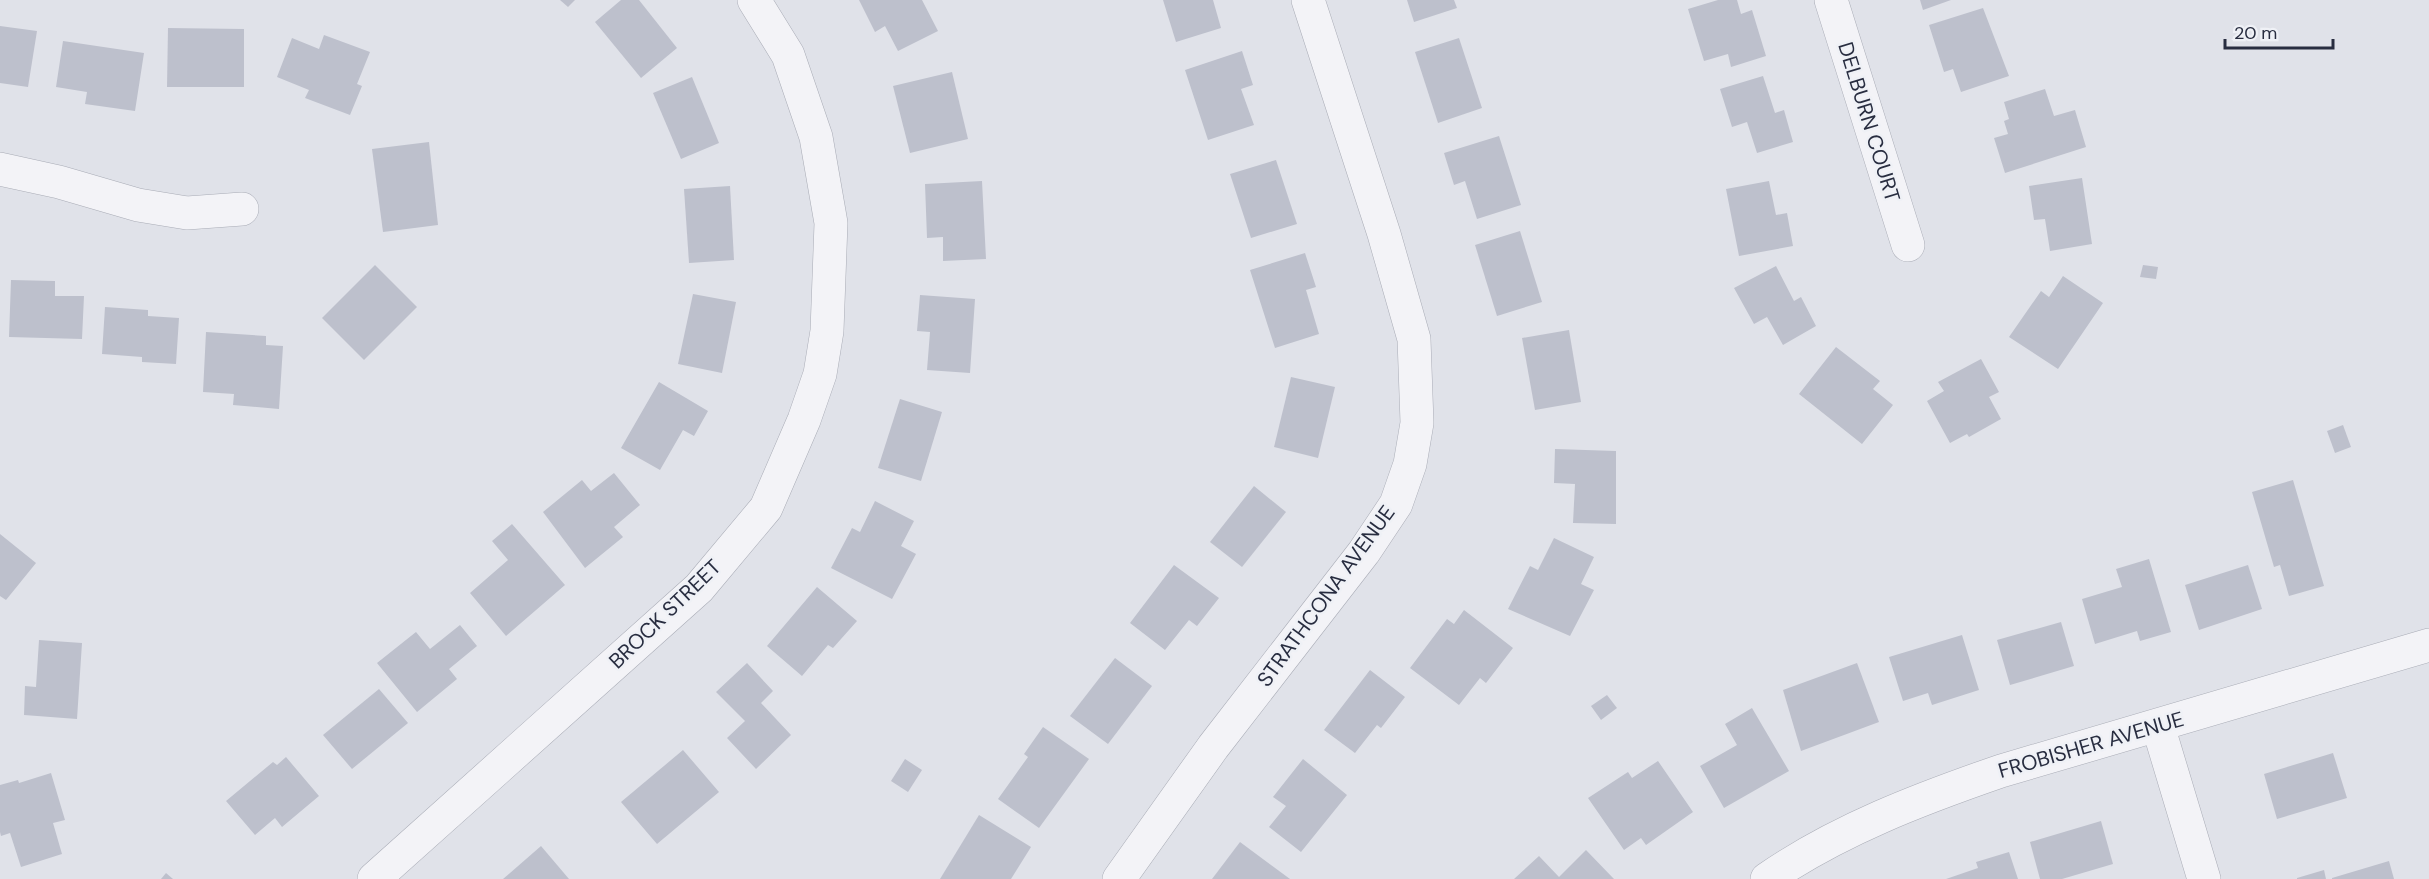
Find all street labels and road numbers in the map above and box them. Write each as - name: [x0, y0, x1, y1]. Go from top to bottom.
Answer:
- street label: DELBURN COURT: [1831, 39, 1907, 206]
- street label: STRATHCONA AVENUE: [1251, 500, 1401, 692]
- street label: BROCK STREET: [603, 553, 727, 675]
- street label: FROBISHER AVENUE: [1995, 705, 2187, 785]

